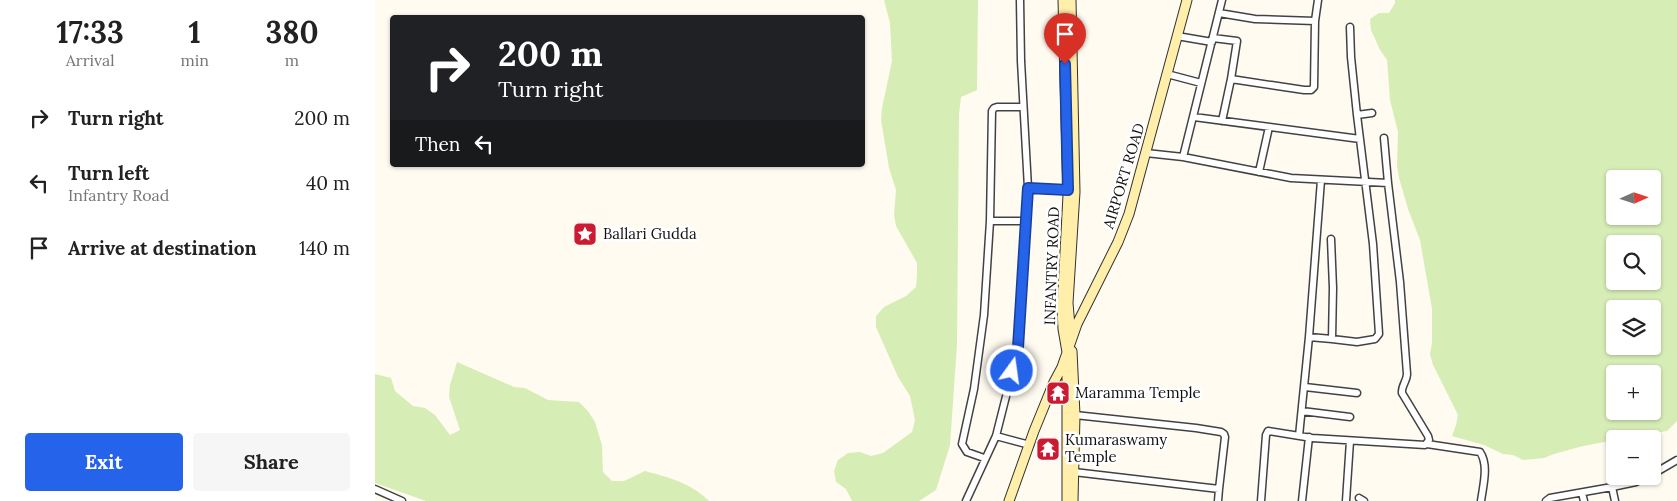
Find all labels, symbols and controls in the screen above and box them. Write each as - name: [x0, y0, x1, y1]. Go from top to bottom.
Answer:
- text: 17:33: [57, 13, 124, 51]
- text: 1: [189, 13, 201, 51]
- text: 380: [265, 13, 318, 51]
- pin: [1044, 13, 1086, 64]
- icon: arrive: [1051, 20, 1079, 48]
- text: 200 m: [498, 31, 603, 76]
- icon: right: [415, 35, 480, 100]
- text: Arrival: [66, 50, 115, 70]
- text: min: [180, 50, 209, 70]
- text: m: [285, 50, 299, 70]
- text: Turn right: [498, 75, 603, 103]
- icon: right: [25, 104, 53, 132]
- text: Turn right: [68, 106, 164, 130]
- text: 200 m: [294, 106, 350, 130]
- street label: AIRPORT ROAD: [1098, 121, 1149, 232]
- icon: left: [470, 130, 498, 158]
- text: Then: [415, 132, 460, 156]
- text: Turn left: [68, 161, 149, 185]
- icon: left: [25, 169, 53, 197]
- north arrow: [1606, 170, 1661, 225]
- map controls: [1606, 170, 1661, 485]
- text: 40 m: [306, 171, 350, 195]
- text: Infantry Road: [68, 185, 169, 205]
- street label: INFANTRY ROAD: [1040, 206, 1063, 326]
- place icon: Ballari Gudda: [572, 221, 598, 247]
- place label: Ballari Gudda: [603, 224, 697, 243]
- icon: arrive: [25, 234, 53, 262]
- button: search: [1606, 235, 1661, 290]
- text: Arrive at destination: [68, 236, 257, 260]
- text: 140 m: [299, 236, 350, 260]
- button: layers: [1606, 300, 1661, 355]
- position arrow: [985, 344, 1037, 396]
- button: +: [1606, 365, 1661, 420]
- temple icon: Maramma Temple: [1045, 380, 1071, 406]
- place label: Maramma Temple: [1075, 383, 1201, 402]
- place label: Kumaraswamy Temple: [1065, 430, 1167, 466]
- button: −: [1606, 430, 1661, 485]
- button: Exit: [25, 433, 183, 491]
- button: Share: [193, 433, 350, 491]
- temple icon: Kumaraswamy Temple: [1035, 436, 1061, 462]

